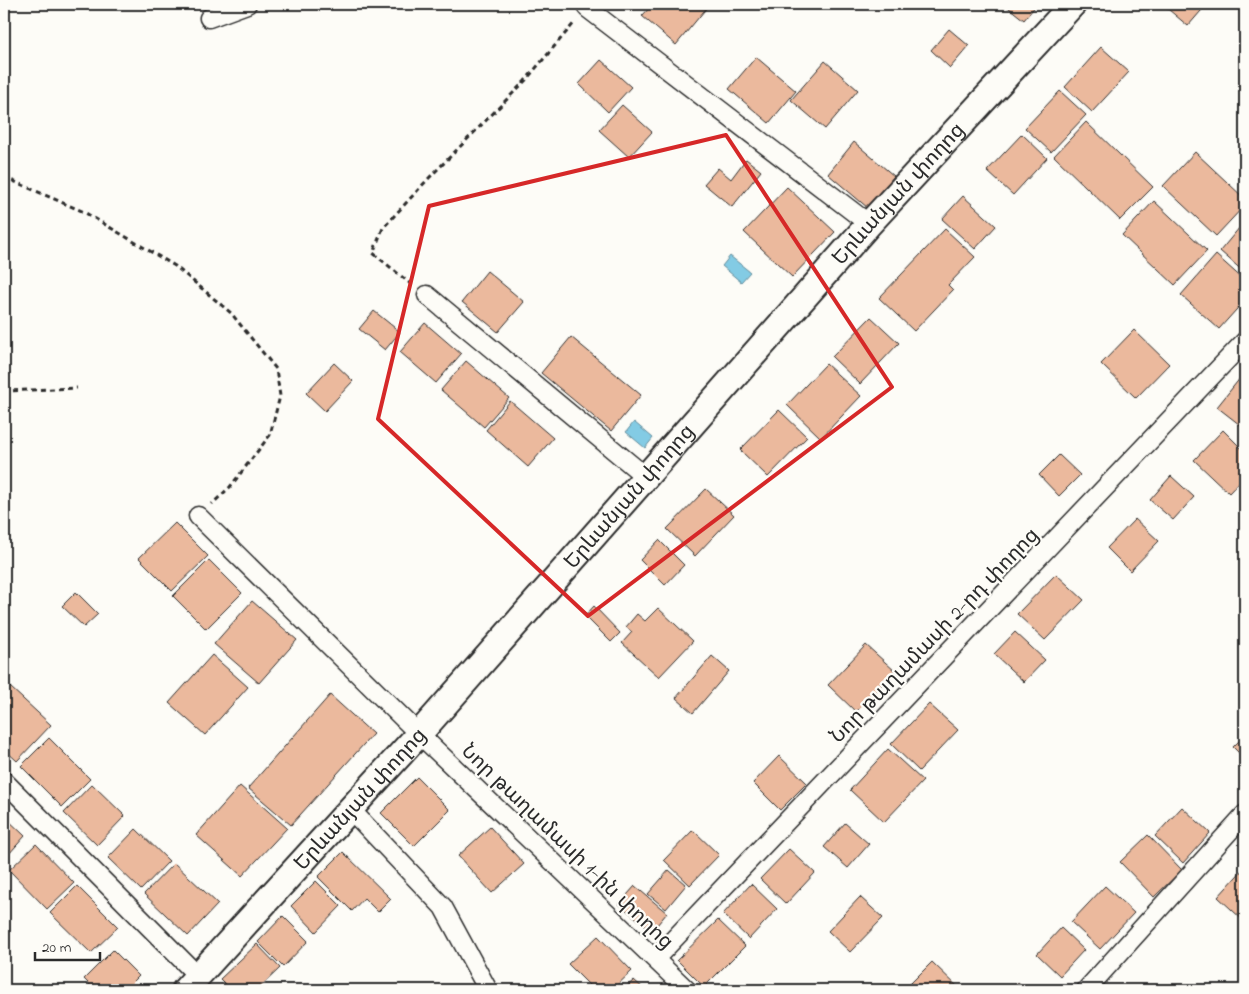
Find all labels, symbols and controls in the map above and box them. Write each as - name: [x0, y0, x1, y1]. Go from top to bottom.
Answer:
- street label: Երևանյան փողոց: [826, 117, 973, 273]
- street label: Երևանյան փողոց: [558, 418, 703, 577]
- street label: Նոր թաղամասի 2-րդ փողոց: [824, 522, 1047, 751]
- street label: Երևանյան փողոց: [288, 722, 434, 878]
- street label: Նոր թաղամասի 1-ին փողոց: [454, 738, 680, 957]
- scale bar: [35, 929, 100, 961]
- text: 20 m: [42, 937, 72, 959]

